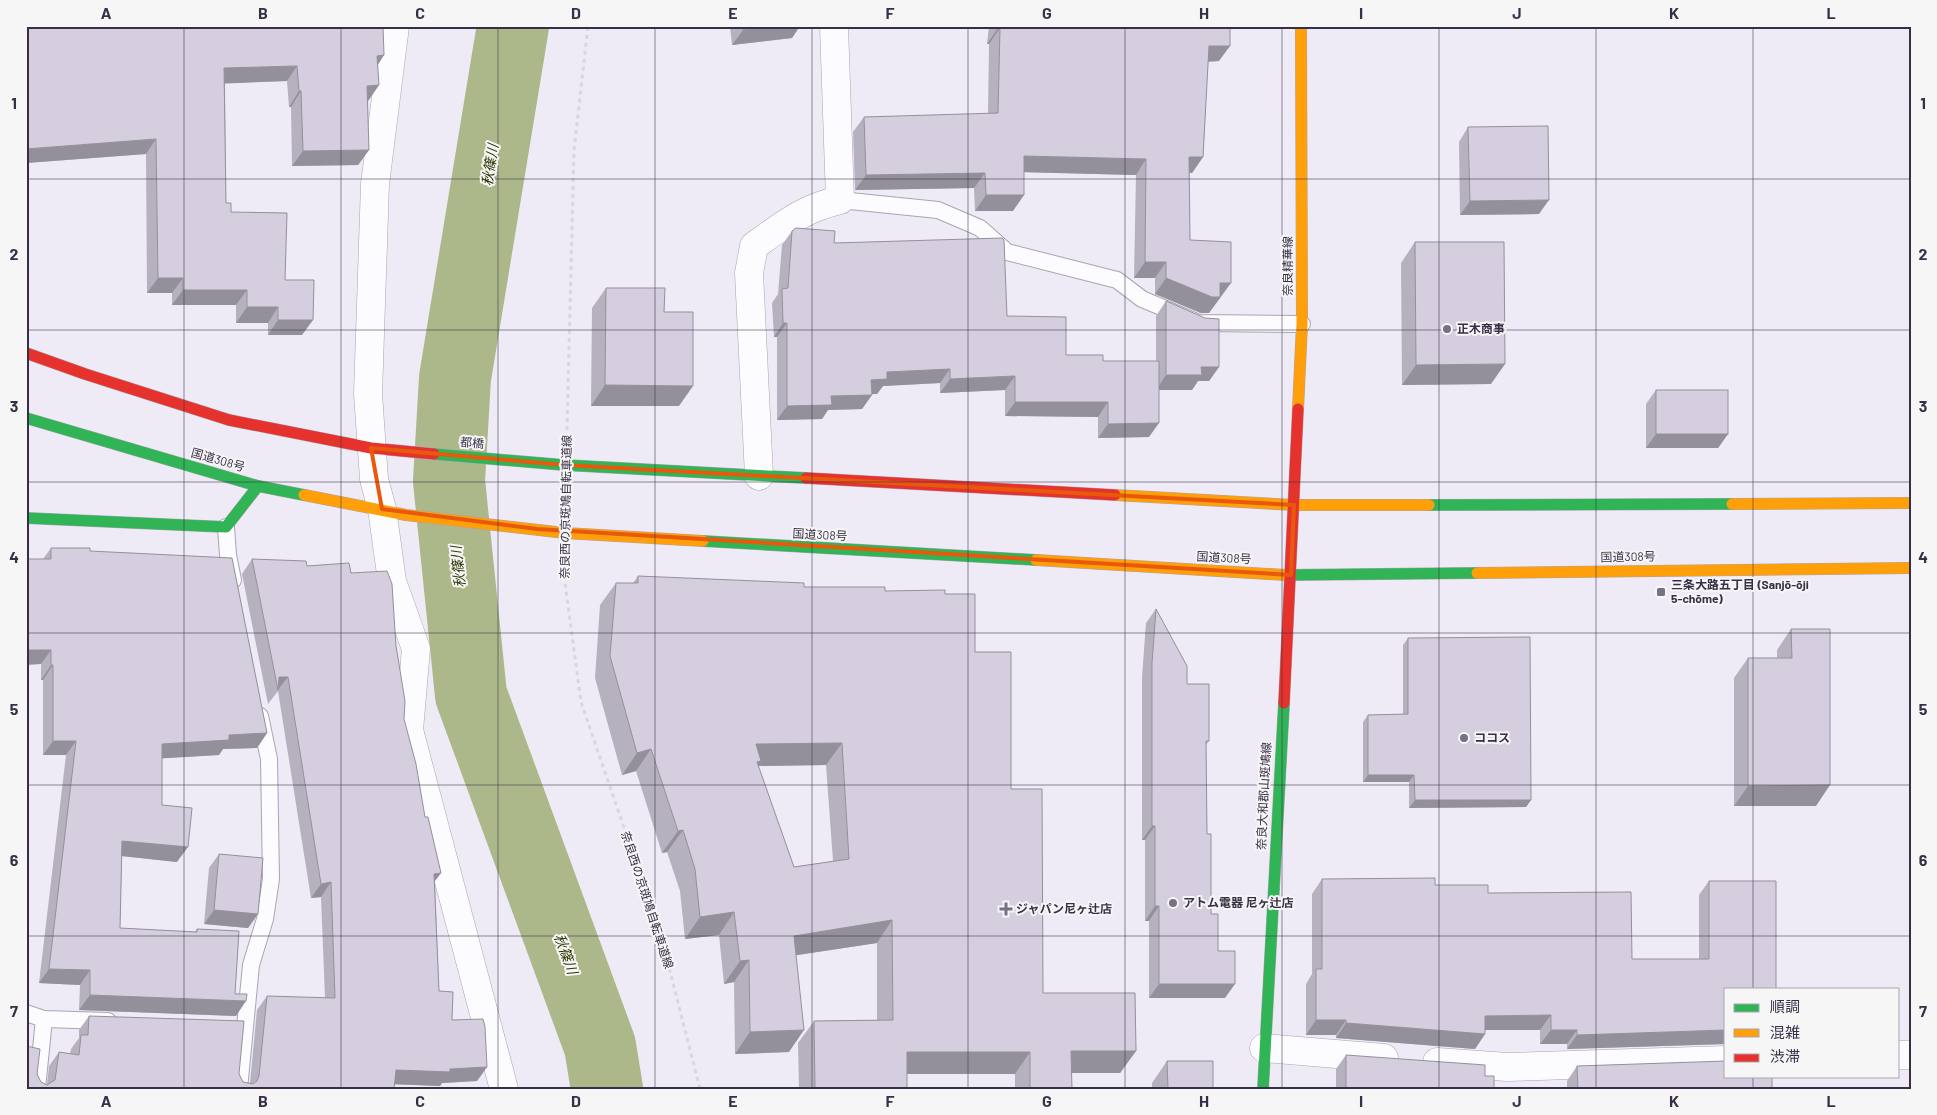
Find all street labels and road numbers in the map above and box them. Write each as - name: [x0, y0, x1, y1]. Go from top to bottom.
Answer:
- street label: 奈良精華線: [1280, 236, 1294, 296]
- street label: 都橋: [460, 434, 485, 450]
- street label: 奈良西の京斑鳩自転車道線: [557, 435, 573, 579]
- street label: 国道308号: [190, 445, 247, 473]
- street label: 国道308号: [792, 526, 848, 542]
- street label: 国道308号: [1196, 549, 1252, 565]
- street label: 国道308号: [1600, 549, 1656, 563]
- street label: 奈良大和郡山斑鳩線: [1253, 742, 1273, 850]
- street label: 奈良西の京斑鳩自転車道線: [619, 829, 677, 970]

